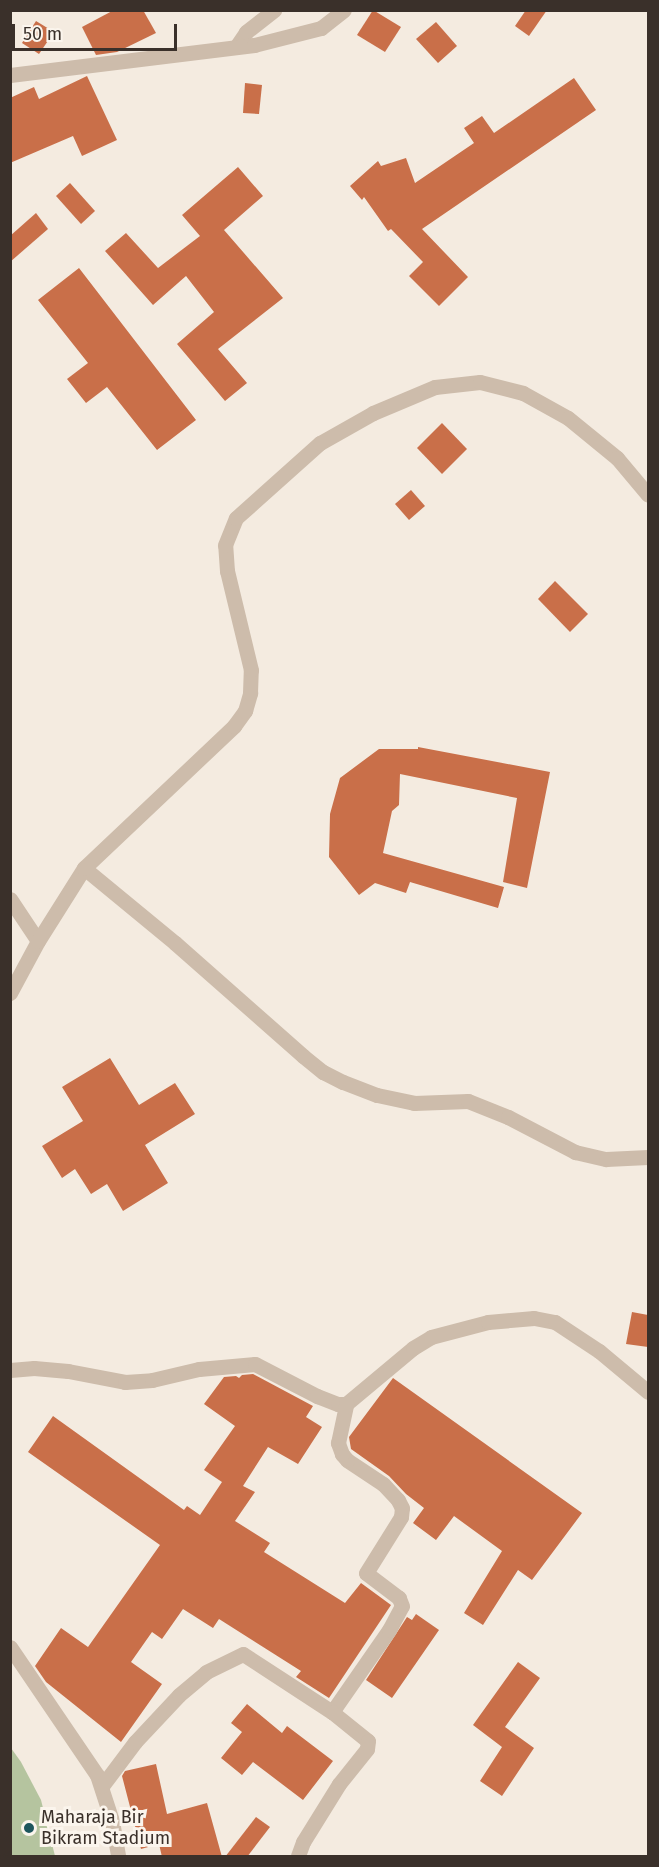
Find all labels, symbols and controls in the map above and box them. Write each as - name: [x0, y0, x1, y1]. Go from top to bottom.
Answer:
- scale bar: [15, 12, 180, 50]
- text: 50 m: [23, 23, 62, 45]
- place label: Maharaja Bir Bikram Stadium: [41, 1807, 170, 1850]
- marker: Maharaja Bir Bikram Stadium: [22, 1821, 36, 1835]

